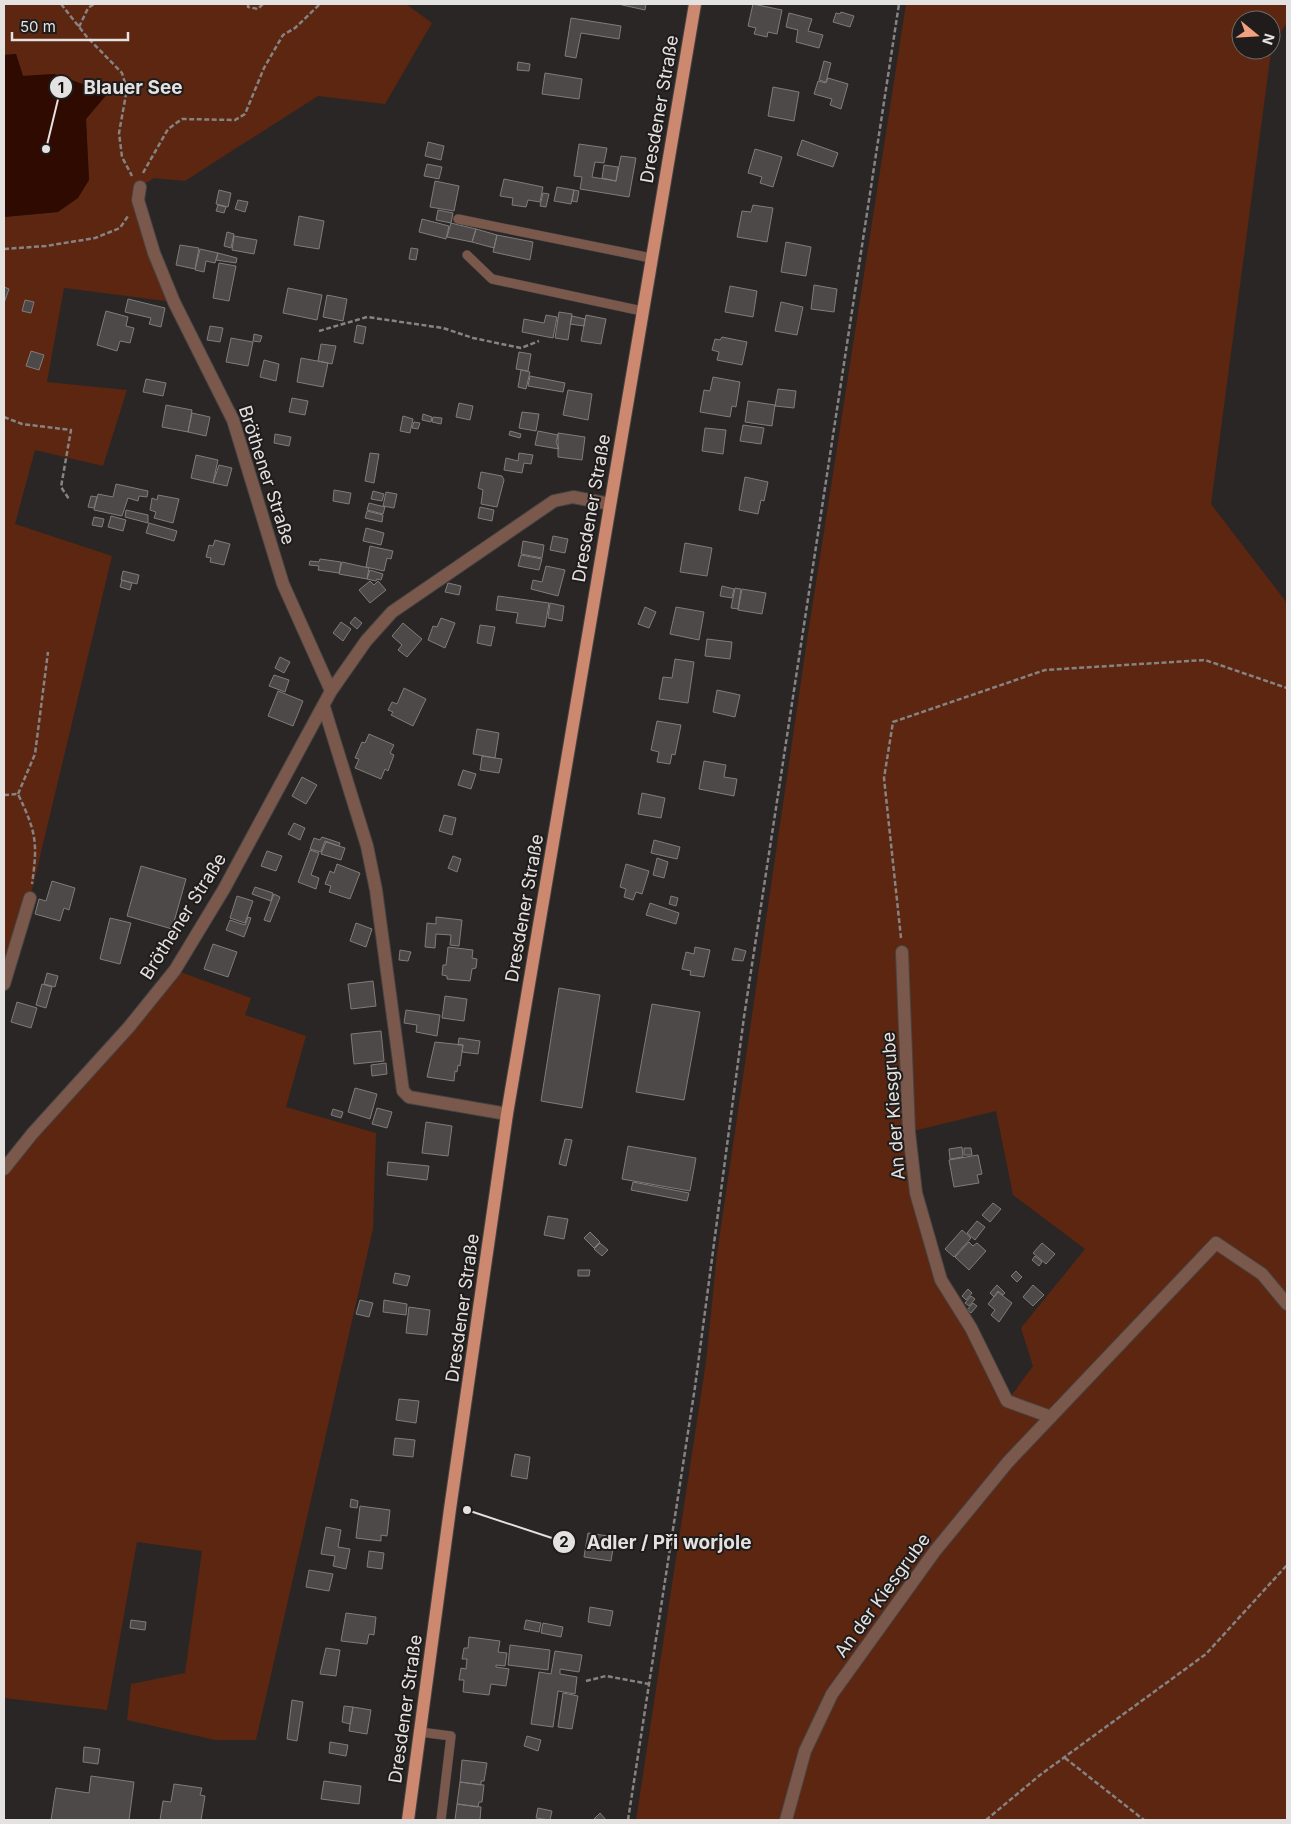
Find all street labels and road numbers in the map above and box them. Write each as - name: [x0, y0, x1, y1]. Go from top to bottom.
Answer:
- street label: Dresdener Straße: [636, 33, 682, 185]
- street label: Bröthener Straße: [235, 403, 299, 547]
- street label: Dresdener Straße: [568, 432, 614, 584]
- street label: Dresdener Straße: [501, 832, 547, 984]
- street label: Bröthener Straße: [136, 849, 230, 983]
- street label: An der Kiesgrube: [877, 1031, 909, 1181]
- street label: Dresdener Straße: [441, 1232, 483, 1384]
- street label: An der Kiesgrube: [830, 1529, 934, 1661]
- street label: Dresdener Straße: [384, 1633, 426, 1785]

